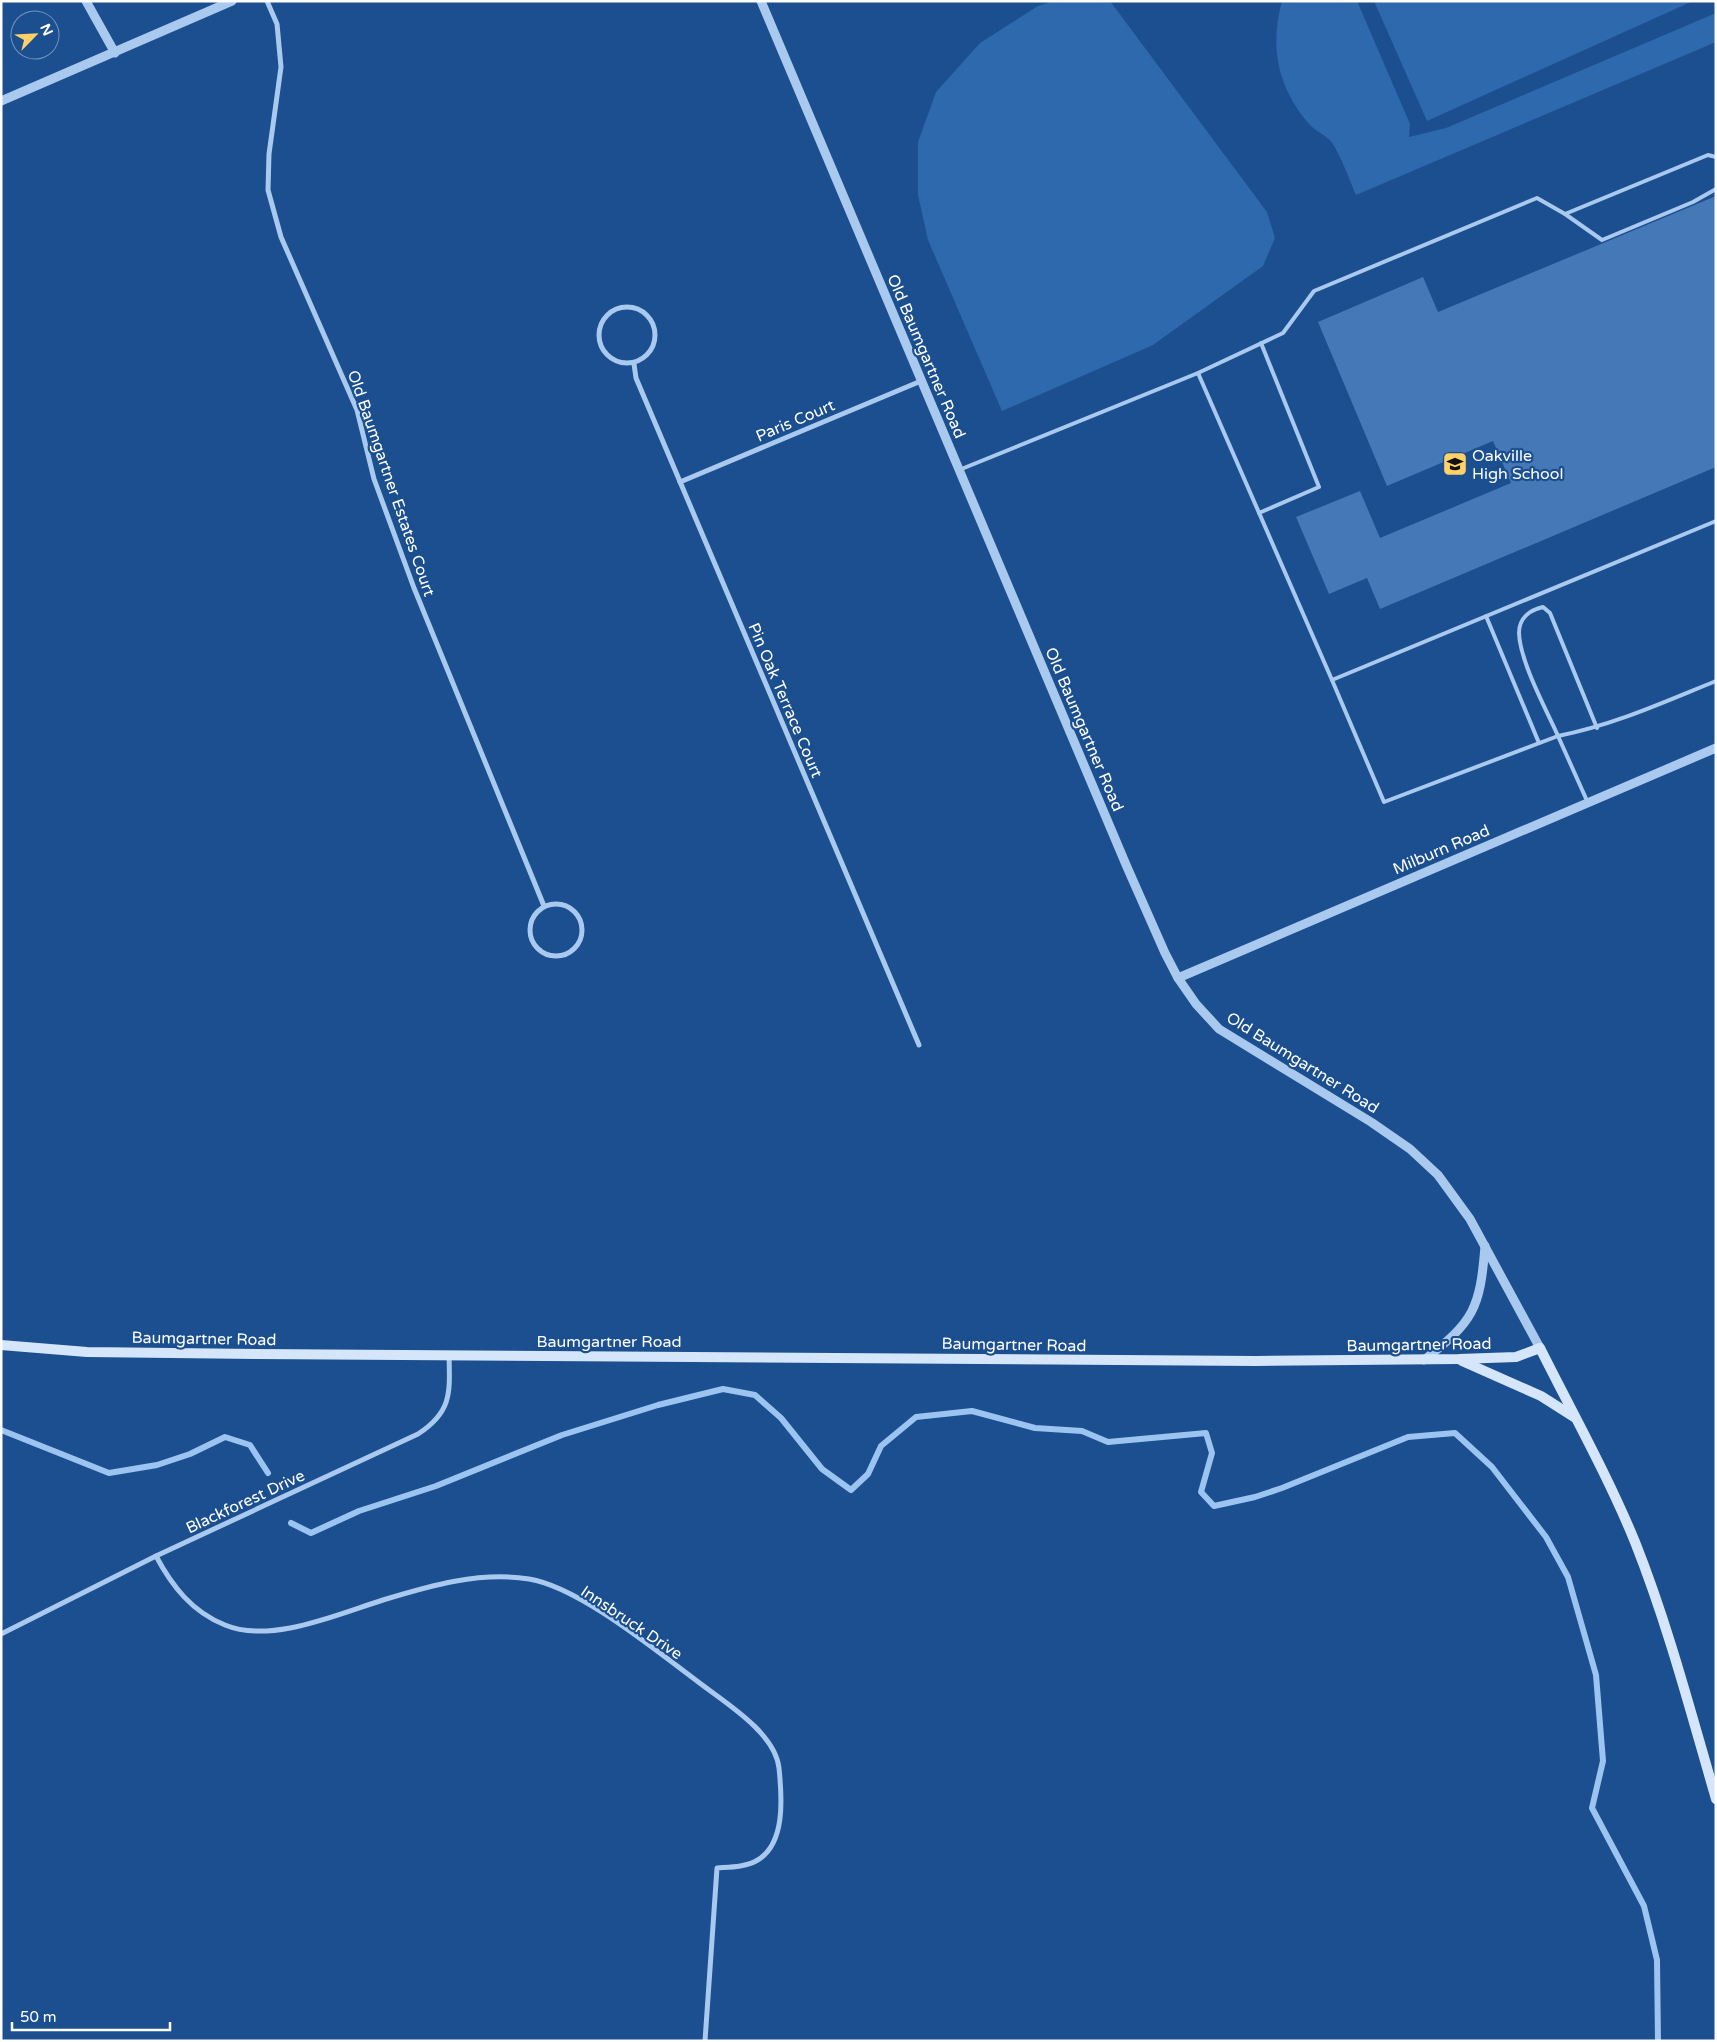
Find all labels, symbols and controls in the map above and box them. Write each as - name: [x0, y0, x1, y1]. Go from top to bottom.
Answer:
- north arrow: [10, 10, 60, 60]
- text: N: [36, 21, 56, 39]
- street label: Old Baumgartner Road: [882, 271, 970, 441]
- street label: Old Baumgartner Estates Court: [343, 368, 439, 599]
- street label: Paris Court: [753, 395, 838, 447]
- place label: Oakville High School: [1472, 446, 1563, 484]
- school or university icon: Oakville High School: [1442, 451, 1468, 477]
- street label: Pin Oak Terrace Court: [743, 620, 827, 781]
- street label: Old Baumgartner Road: [1040, 644, 1128, 814]
- street label: Milburn Road: [1390, 821, 1493, 879]
- street label: Old Baumgartner Road: [1222, 1008, 1382, 1118]
- street label: Baumgartner Road: [131, 1328, 277, 1350]
- street label: Baumgartner Road: [536, 1332, 682, 1352]
- street label: Baumgartner Road: [941, 1334, 1087, 1356]
- street label: Baumgartner Road: [1346, 1334, 1492, 1356]
- street label: Blackforest Drive: [183, 1466, 308, 1538]
- street label: Innsbruck Drive: [577, 1581, 686, 1664]
- scale bar: [12, 2000, 170, 2032]
- text: 50 m: [20, 2008, 57, 2026]

